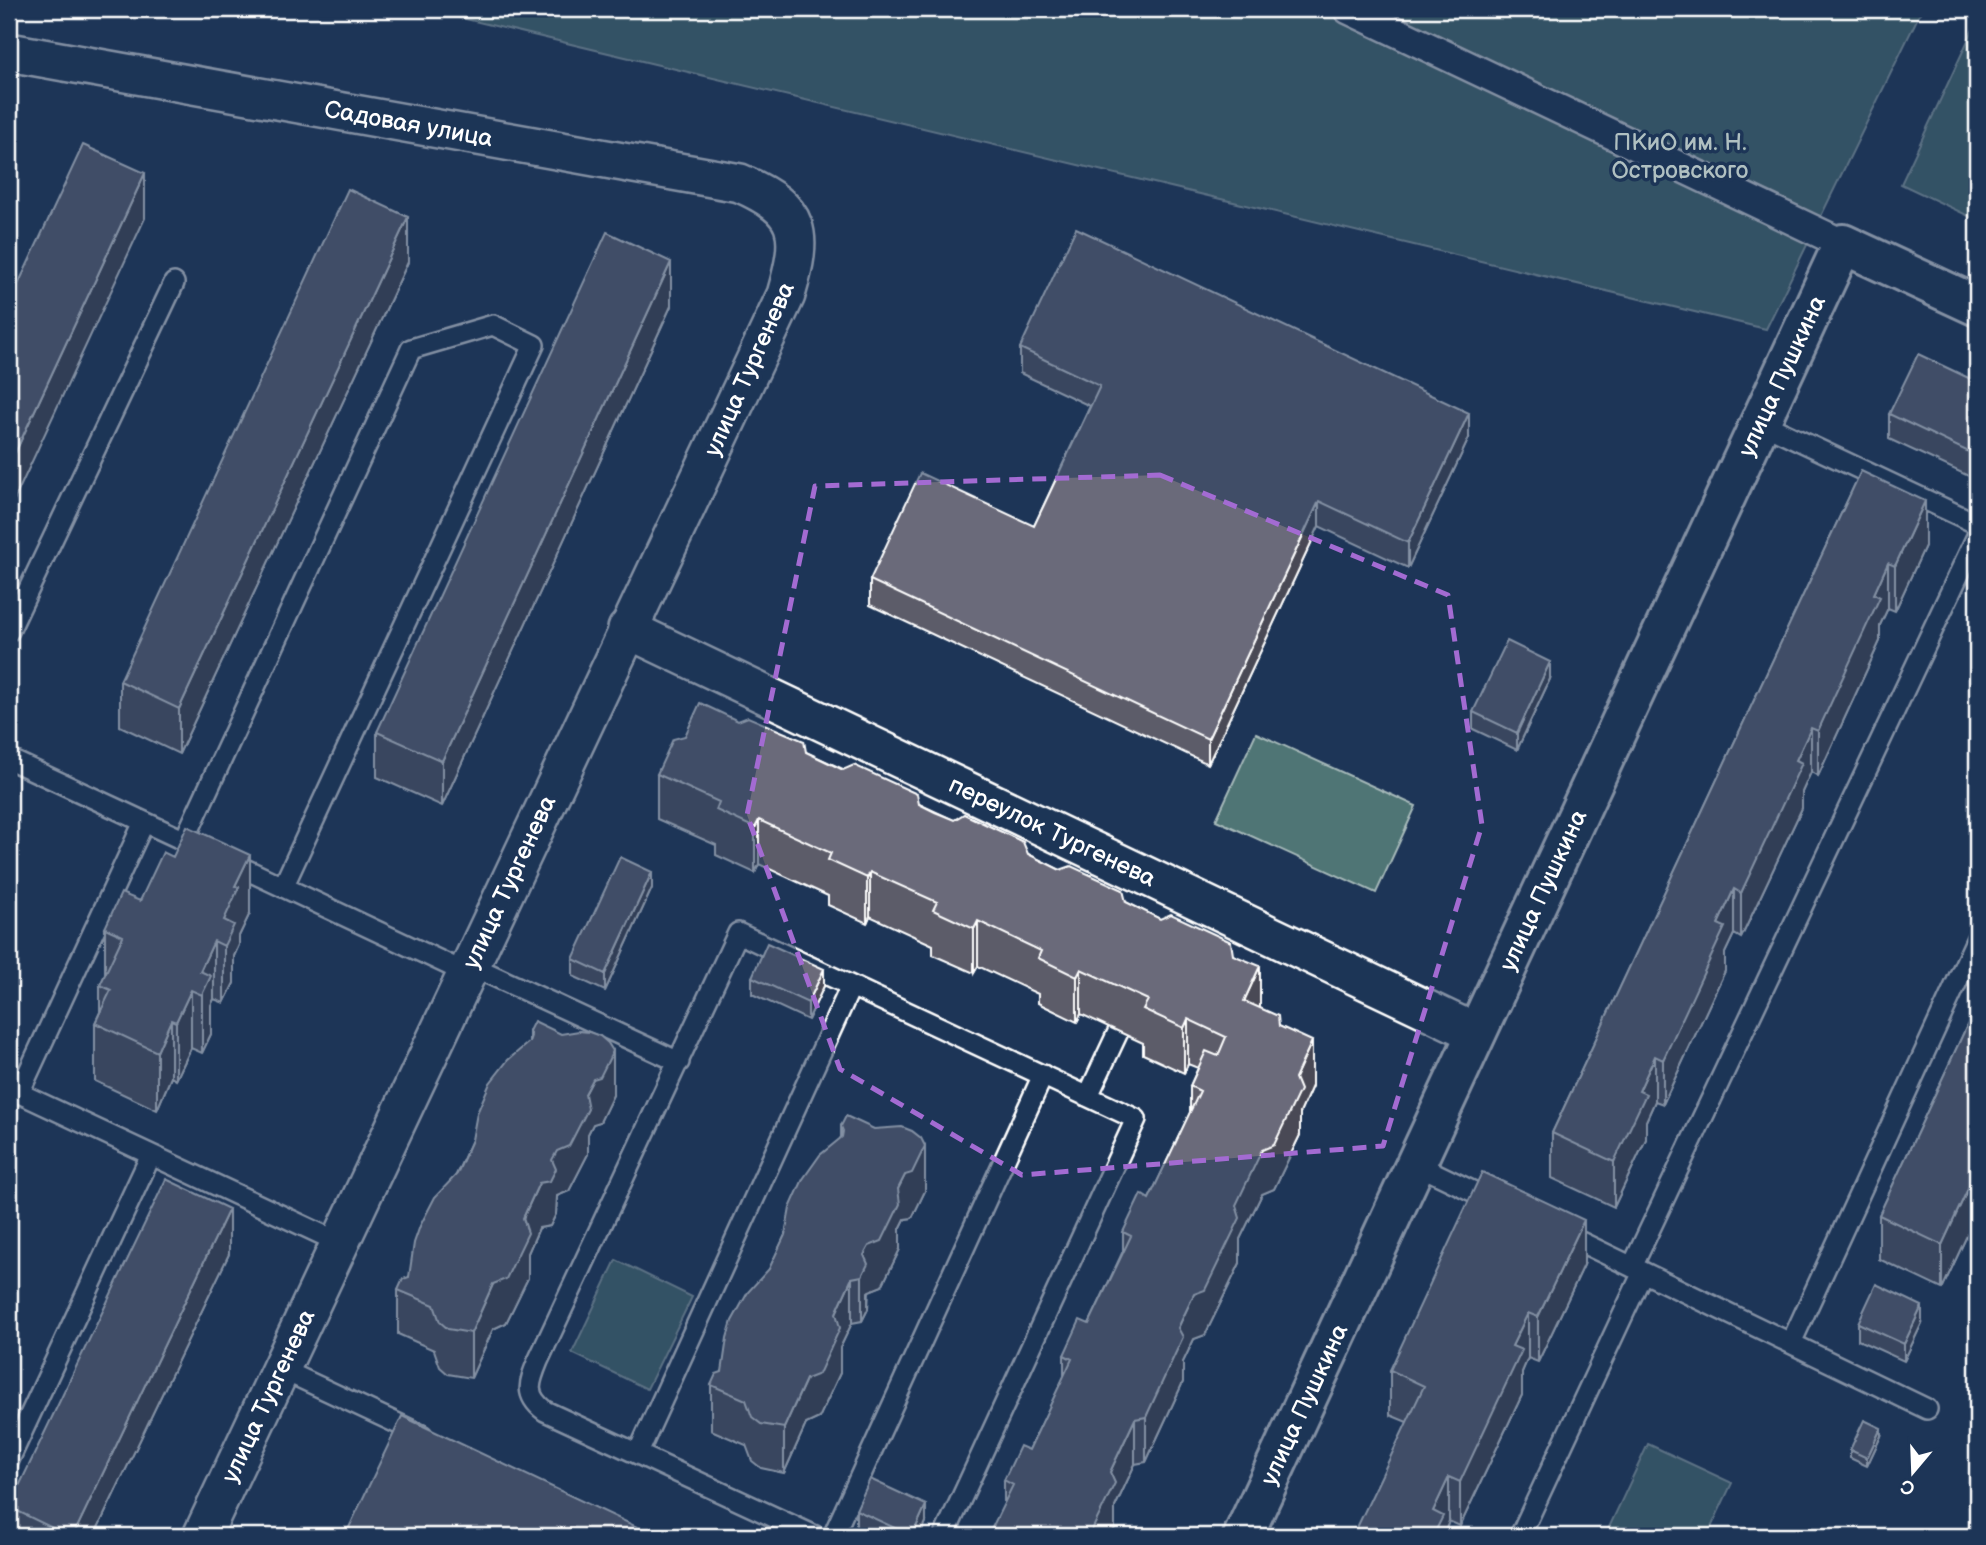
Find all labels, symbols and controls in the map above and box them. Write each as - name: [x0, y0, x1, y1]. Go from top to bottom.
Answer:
- street label: Садовая улица: [322, 95, 495, 153]
- park label: ПКиО им. Н. Островского: [1612, 128, 1748, 185]
- street label: улица Тургенева: [698, 277, 801, 461]
- street label: улица Пушкина: [1732, 291, 1832, 461]
- street label: переулок Тургенева: [944, 770, 1160, 893]
- street label: улица Тургенева: [457, 791, 562, 973]
- street label: улица Пушкина: [1493, 805, 1593, 976]
- street label: улица Тургенева: [216, 1305, 321, 1487]
- street label: улица Пушкина: [1255, 1319, 1354, 1490]
- north arrow: [1878, 1436, 1948, 1506]
- text: С: [1898, 1474, 1918, 1500]

